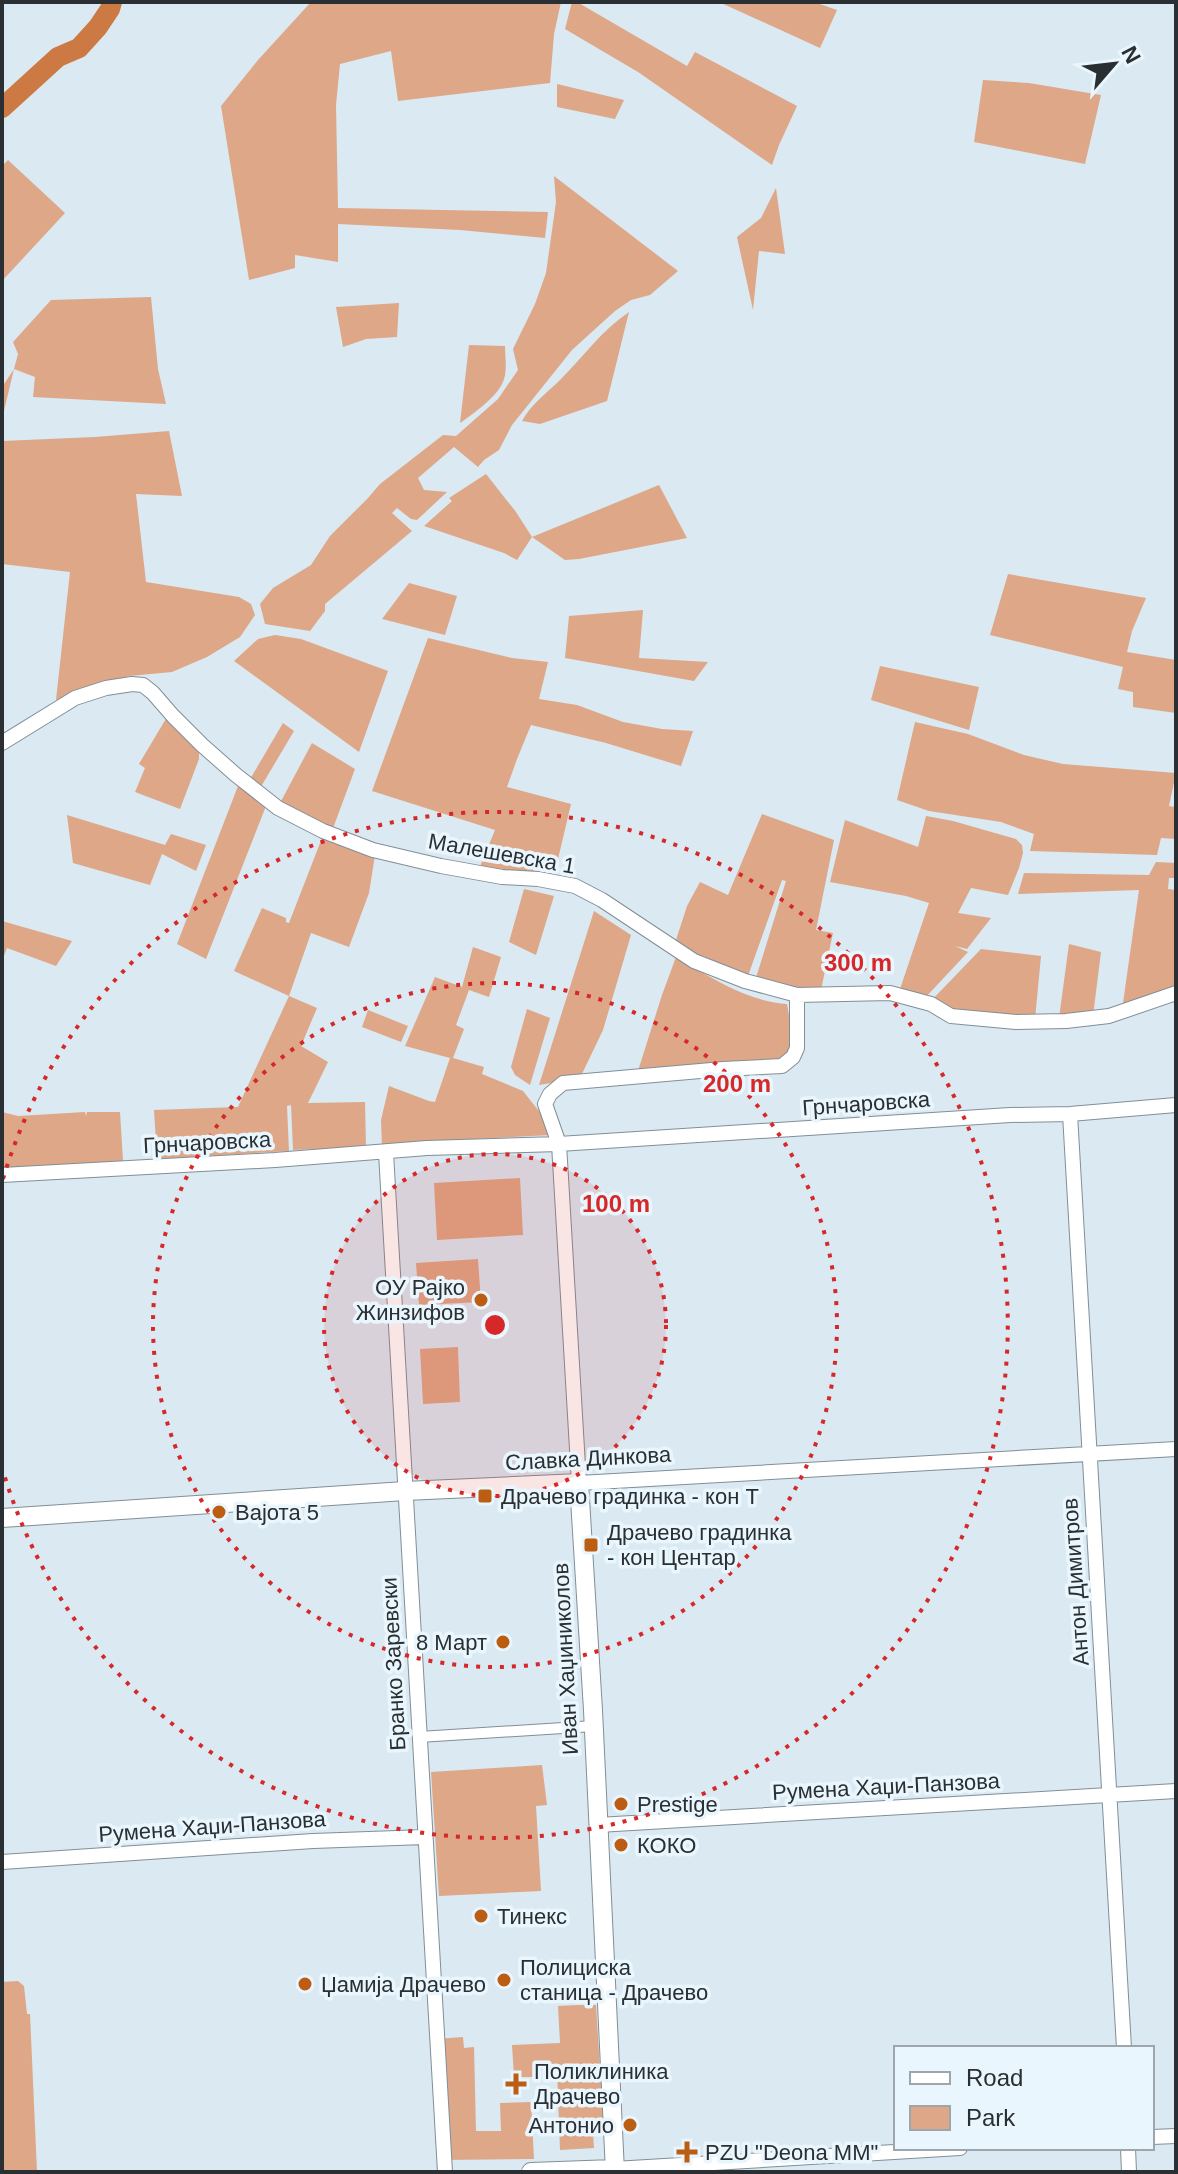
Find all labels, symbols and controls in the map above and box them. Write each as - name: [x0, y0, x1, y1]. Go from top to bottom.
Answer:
- north arrow: [1074, 24, 1154, 104]
- text: N: [1116, 42, 1146, 68]
- street label: Малешевска 1: [426, 828, 577, 879]
- text: 300 m: [824, 949, 892, 976]
- text: 200 m: [703, 1070, 771, 1097]
- street label: Грнчаровска: [801, 1087, 932, 1120]
- street label: Грнчаровска: [142, 1127, 272, 1158]
- text: 100 m: [582, 1190, 650, 1217]
- place label: ОУ Рајко Жинзифов: [356, 1275, 465, 1325]
- marker: ОУ Рајко Жинзифов: [472, 1291, 490, 1309]
- centre of rings: [481, 1311, 509, 1339]
- street label: Славка Динкова: [504, 1442, 672, 1475]
- place label: Драчево градинка - кон Т: [501, 1484, 759, 1509]
- marker: Драчево градинка - кон Т: [476, 1487, 494, 1505]
- street label: Антон Димитров: [1057, 1497, 1094, 1667]
- place label: Вајота 5: [235, 1500, 319, 1525]
- marker: Вајота 5: [210, 1503, 228, 1521]
- place label: Драчево градинка - кон Центар: [607, 1520, 792, 1570]
- marker: Драчево градинка - кон Центар: [582, 1536, 600, 1554]
- street label: Иван Хаџиниколов: [548, 1562, 583, 1756]
- street label: Бранко Заревски: [376, 1577, 411, 1751]
- place label: 8 Март: [416, 1630, 487, 1655]
- marker: 8 Март: [494, 1633, 512, 1651]
- street label: Румена Хаџи-Панзова: [772, 1768, 1001, 1805]
- place label: Prestige: [637, 1792, 718, 1817]
- marker: Prestige: [612, 1795, 630, 1813]
- street label: Румена Хаџи-Панзова: [97, 1806, 327, 1847]
- place label: КОКО: [637, 1833, 696, 1858]
- marker: КОКО: [612, 1836, 630, 1854]
- place label: Тинекс: [497, 1904, 567, 1929]
- marker: Тинекс: [472, 1907, 490, 1925]
- place label: Полициска станица - Драчево: [520, 1955, 708, 2005]
- marker: Полициска станица - Драчево: [495, 1971, 513, 1989]
- place label: Џамија Драчево: [321, 1972, 486, 1997]
- marker: Џамија Драчево: [296, 1975, 314, 1993]
- legend: [894, 2046, 1154, 2150]
- place label: Поликлиника Драчево: [534, 2059, 669, 2109]
- text: Road: [966, 2064, 1023, 2091]
- marker: Поликлиника Драчево: [505, 2073, 527, 2095]
- text: Park: [966, 2104, 1016, 2131]
- place label: Антонио: [528, 2113, 614, 2138]
- marker: Антонио: [621, 2116, 639, 2134]
- place label: PZU "Deona MM": [705, 2140, 878, 2165]
- marker: PZU "Deona MM": [676, 2141, 698, 2163]

